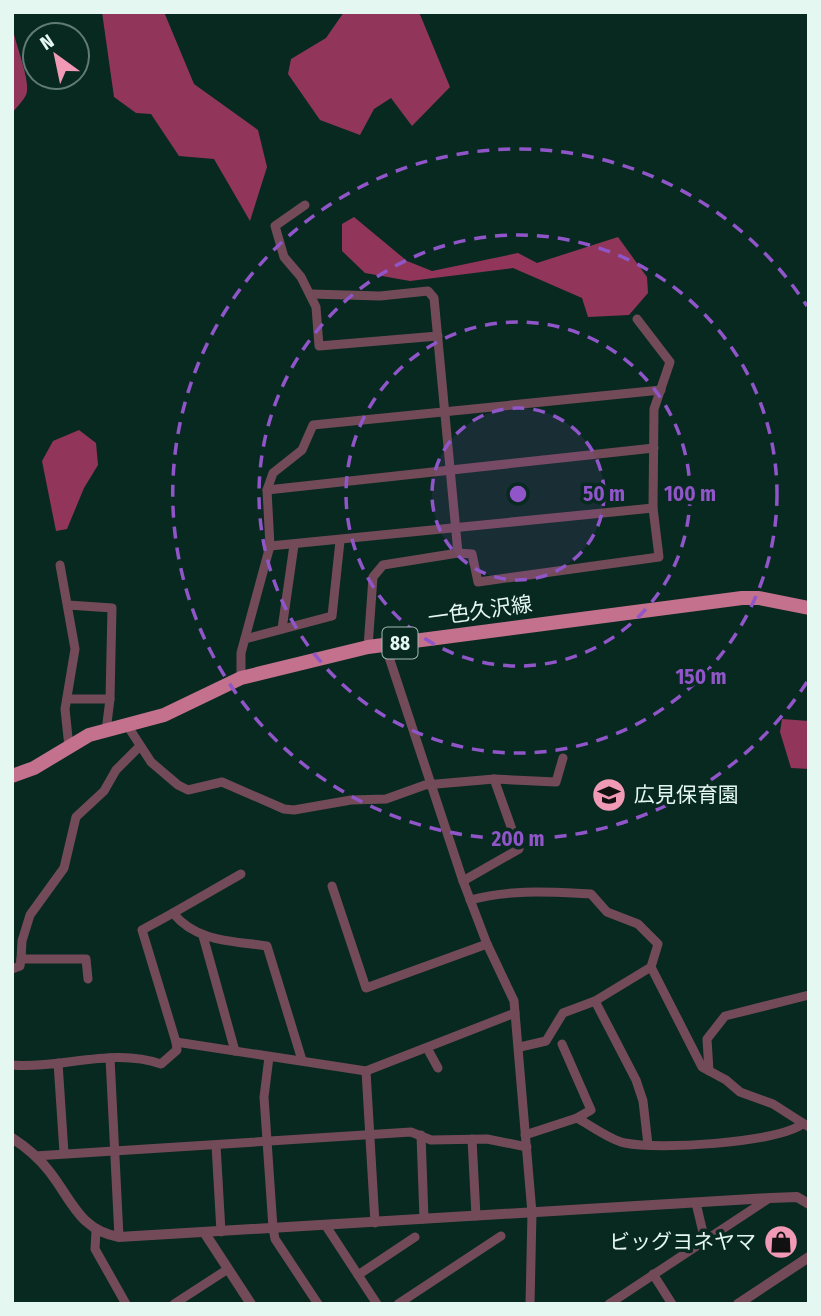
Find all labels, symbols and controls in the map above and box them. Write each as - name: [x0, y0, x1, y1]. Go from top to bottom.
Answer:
- north arrow: [21, 21, 91, 91]
- text: N: [36, 29, 58, 55]
- text: 50 m: [583, 481, 625, 507]
- text: 100 m: [664, 481, 716, 507]
- centre of rings: [506, 482, 530, 506]
- street label: 一色久沢線: [426, 591, 534, 631]
- road number: 88: [382, 628, 418, 658]
- text: 150 m: [675, 664, 727, 690]
- school or university icon: 広見保育園: [590, 776, 628, 814]
- place label: 広見保育園: [634, 782, 739, 808]
- text: 200 m: [490, 826, 545, 852]
- shop icon: ビッグヨネヤマ: [762, 1223, 800, 1261]
- place label: ビッグヨネヤマ: [609, 1229, 756, 1255]

